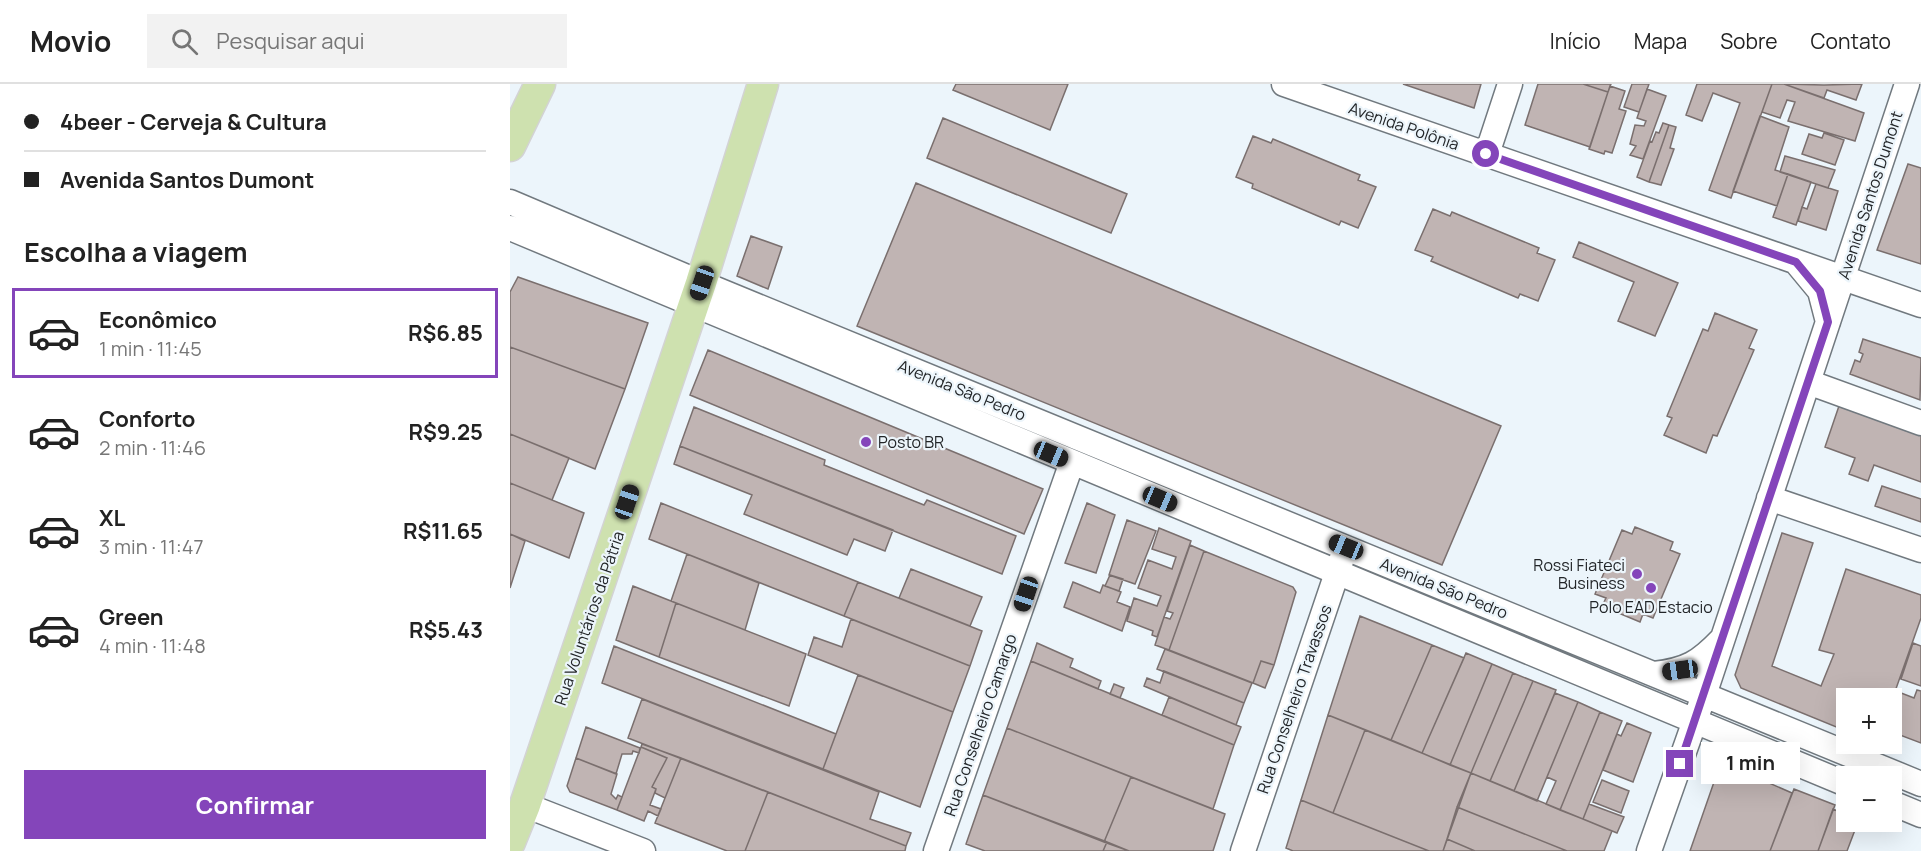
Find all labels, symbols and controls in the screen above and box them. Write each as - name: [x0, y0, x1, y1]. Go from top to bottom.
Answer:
- search box: [147, 14, 567, 68]
- text: Movio: [30, 22, 111, 60]
- icon: search: [168, 25, 201, 58]
- text: Pesquisar aqui: [216, 26, 365, 56]
- text: Início: [1550, 27, 1601, 55]
- text: Mapa: [1634, 27, 1687, 55]
- text: Sobre: [1720, 27, 1778, 55]
- text: Contato: [1811, 27, 1891, 55]
- street label: Avenida Polônia: [1346, 97, 1462, 155]
- text: 4beer - Cerveja & Cultura: [60, 107, 327, 137]
- street label: Avenida Santos Dumont: [1832, 108, 1908, 282]
- route start: [1472, 140, 1499, 167]
- text: Avenida Santos Dumont: [60, 165, 314, 195]
- text: Escolha a viagem: [24, 233, 247, 270]
- car: [688, 263, 716, 303]
- text: Econômico: [99, 305, 217, 335]
- icon: car: [27, 306, 81, 360]
- text: R$6.85: [408, 318, 483, 348]
- text: 1 min · 11:45: [99, 335, 202, 362]
- street label: Avenida São Pedro: [895, 354, 1029, 426]
- text: Conforto: [99, 404, 195, 434]
- icon: car: [27, 405, 81, 459]
- text: R$9.25: [408, 417, 483, 447]
- place label: Posto BR: [878, 431, 944, 453]
- text: 2 min · 11:46: [99, 434, 206, 461]
- marker: Posto BR: [859, 435, 873, 449]
- car: [1031, 439, 1071, 469]
- car: [613, 482, 641, 522]
- car: [1140, 484, 1180, 514]
- text: XL: [99, 503, 125, 533]
- icon: car: [27, 504, 81, 558]
- text: R$11.65: [403, 516, 483, 546]
- street label: Rua Voluntários da Pátria: [549, 528, 629, 708]
- car: [1326, 532, 1366, 562]
- text: 3 min · 11:47: [99, 533, 204, 560]
- street label: Avenida São Pedro: [1377, 552, 1511, 624]
- place label: Rossi Fiateci Business: [1533, 554, 1625, 594]
- marker: Rossi Fiateci Business: [1630, 567, 1644, 581]
- car: [1012, 574, 1040, 614]
- marker: Polo EAD Estacio: [1644, 581, 1658, 595]
- place label: Polo EAD Estacio: [1589, 596, 1713, 618]
- text: Green: [99, 602, 164, 632]
- street label: Rua Conselheiro Travassos: [1251, 602, 1337, 796]
- icon: car: [27, 603, 81, 657]
- text: R$5.43: [409, 615, 483, 645]
- street label: Rua Conselheiro Camargo: [938, 631, 1022, 819]
- text: 4 min · 11:48: [99, 632, 206, 659]
- car: [1661, 659, 1699, 681]
- map controls: [1836, 688, 1902, 832]
- button: +: [1836, 688, 1902, 754]
- callout: 1 min: [1701, 743, 1800, 785]
- text: 1 min: [1726, 749, 1775, 776]
- route end: [1666, 750, 1693, 777]
- button: −: [1836, 766, 1902, 832]
- button: Confirmar: [24, 770, 486, 839]

